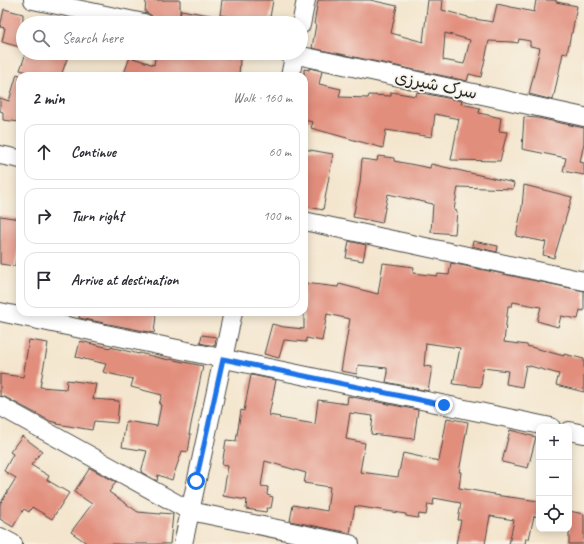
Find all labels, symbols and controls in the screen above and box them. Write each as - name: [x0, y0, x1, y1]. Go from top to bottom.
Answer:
- search box: [16, 16, 308, 60]
- icon: search: [30, 27, 52, 49]
- text: Search here: [62, 29, 123, 48]
- street label: سرک شیرزی: [393, 66, 479, 104]
- text: 2 min: [32, 88, 65, 109]
- text: Walk · 160 m: [233, 90, 292, 106]
- icon: ahead: [33, 141, 55, 163]
- text: Continue: [71, 143, 116, 162]
- text: 60 m: [269, 144, 291, 160]
- icon: right: [33, 205, 55, 227]
- text: Turn right: [71, 207, 124, 226]
- text: 100 m: [263, 208, 291, 224]
- icon: arrive: [33, 269, 55, 291]
- text: Arrive at destination: [71, 271, 178, 290]
- route end: [435, 396, 453, 414]
- map controls: [536, 424, 572, 532]
- button: +: [536, 424, 572, 460]
- button: −: [536, 460, 572, 496]
- route start: [187, 472, 205, 490]
- button: locate: [536, 496, 572, 532]

